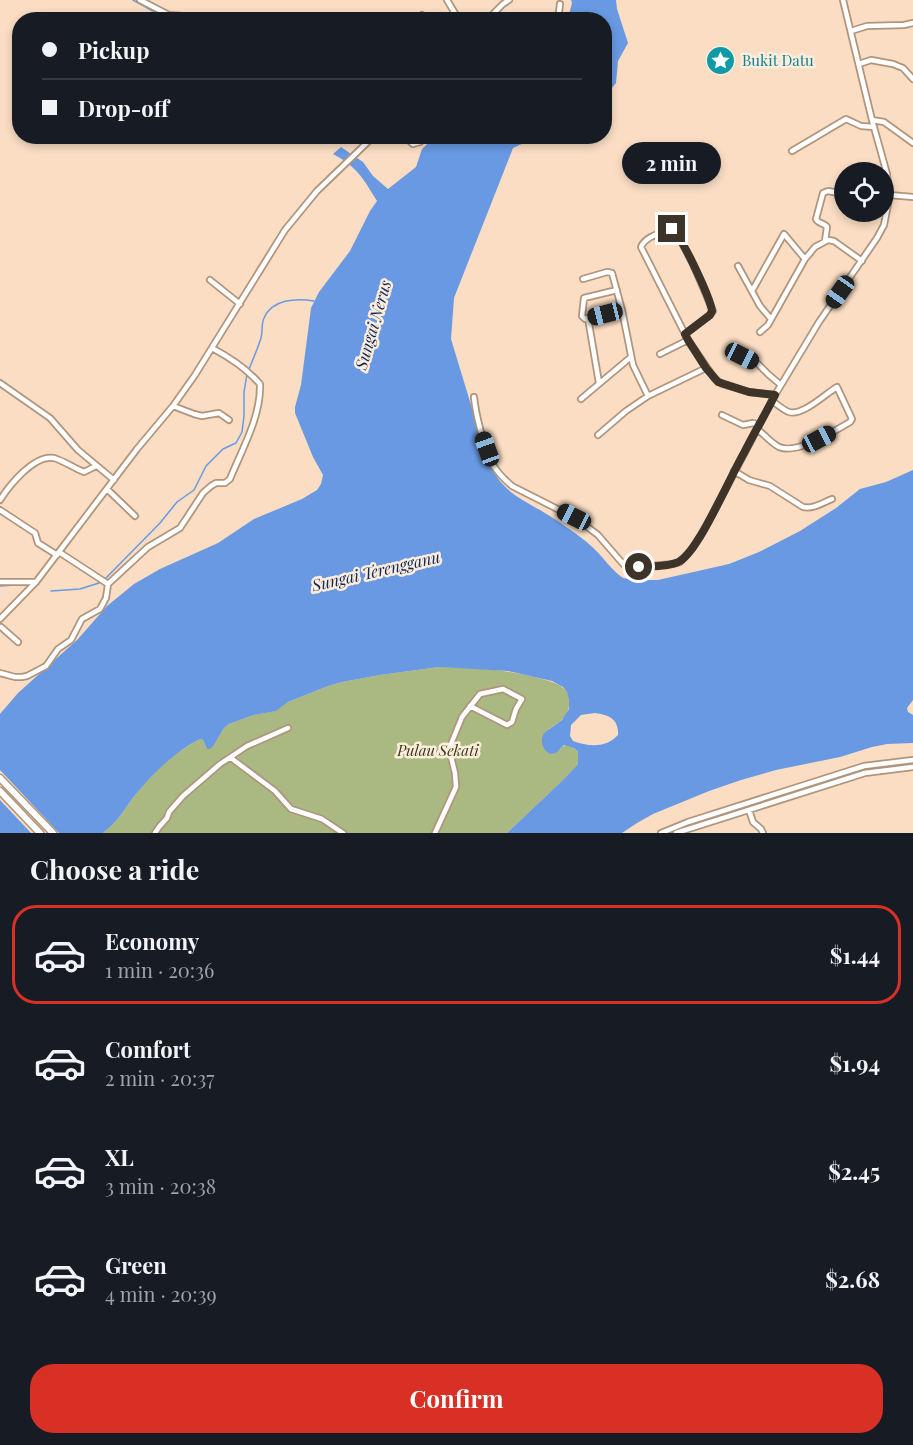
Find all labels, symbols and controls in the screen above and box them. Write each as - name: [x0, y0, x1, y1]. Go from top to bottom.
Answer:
- text: Pickup: [78, 35, 149, 65]
- place icon: Bukit Datu: [705, 45, 737, 77]
- place label: Bukit Datu: [742, 50, 814, 70]
- text: Drop-off: [78, 93, 169, 123]
- callout: 2 min: [622, 142, 722, 184]
- text: 2 min: [646, 149, 697, 176]
- map controls: [834, 162, 894, 222]
- button: locate: [834, 162, 894, 222]
- route end: [658, 215, 685, 242]
- car: [822, 272, 858, 312]
- water label: Sungai Nerus: [349, 278, 395, 373]
- car: [585, 301, 625, 327]
- car: [722, 340, 762, 372]
- car: [799, 423, 839, 455]
- car: [472, 429, 502, 469]
- car: [554, 501, 594, 533]
- water label: Sungai Terengganu: [309, 546, 442, 596]
- route start: [625, 553, 652, 580]
- park label: Pulau Sekati: [396, 740, 479, 760]
- text: Choose a ride: [30, 851, 199, 887]
- text: Economy: [105, 926, 199, 956]
- icon: car: [33, 928, 87, 982]
- text: $1.44: [830, 940, 880, 970]
- text: 1 min · 20:36: [105, 956, 214, 983]
- text: Comfort: [105, 1034, 191, 1064]
- icon: car: [33, 1036, 87, 1090]
- text: $1.94: [829, 1048, 880, 1078]
- text: 2 min · 20:37: [105, 1064, 214, 1091]
- text: XL: [105, 1142, 134, 1172]
- icon: car: [33, 1144, 87, 1198]
- text: $2.45: [828, 1156, 880, 1186]
- text: 3 min · 20:38: [105, 1172, 216, 1199]
- text: Green: [105, 1250, 167, 1280]
- icon: car: [33, 1252, 87, 1306]
- text: $2.68: [825, 1264, 880, 1294]
- text: 4 min · 20:39: [105, 1280, 217, 1307]
- button: Confirm: [30, 1364, 883, 1433]

